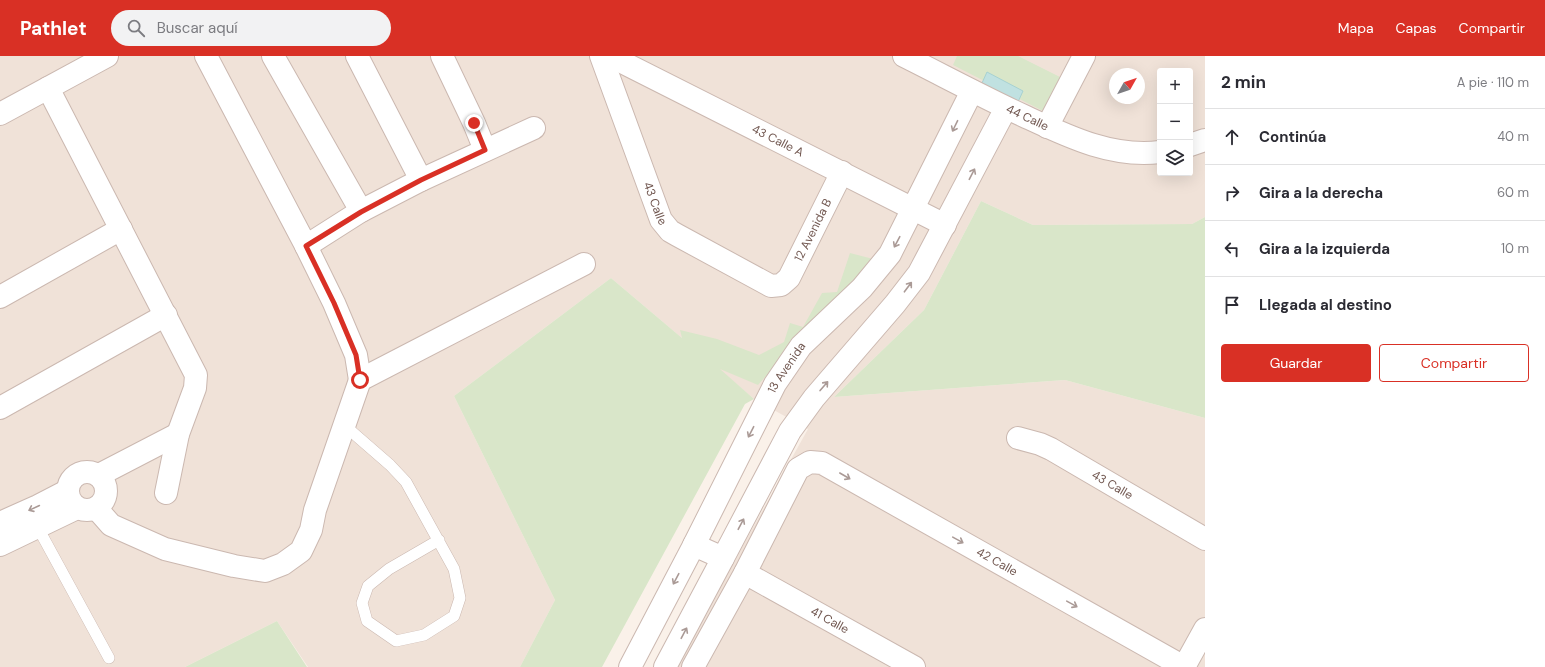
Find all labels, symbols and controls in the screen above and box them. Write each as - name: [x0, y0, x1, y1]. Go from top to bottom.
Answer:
- search box: [111, 10, 391, 46]
- text: Pathlet: [20, 16, 87, 41]
- icon: search: [125, 17, 147, 39]
- text: Buscar aquí: [157, 18, 238, 38]
- text: Mapa: [1338, 19, 1374, 37]
- text: Capas: [1396, 19, 1437, 37]
- text: Compartir: [1459, 19, 1525, 37]
- north arrow: [1109, 68, 1145, 104]
- map controls: [1157, 68, 1193, 176]
- button: +: [1157, 68, 1193, 104]
- text: 2 min: [1221, 71, 1266, 93]
- text: A pie · 110 m: [1457, 74, 1529, 91]
- street label: 44 Calle: [1004, 101, 1051, 134]
- button: −: [1157, 104, 1193, 140]
- route end: [465, 114, 483, 132]
- one-way arrow: [951, 120, 958, 132]
- street label: 43 Calle A: [749, 121, 807, 160]
- icon: ahead: [1221, 126, 1243, 148]
- text: Continúa: [1259, 127, 1326, 147]
- text: 40 m: [1497, 128, 1529, 145]
- button: layers: [1157, 140, 1193, 176]
- one-way arrow: [968, 168, 976, 180]
- street label: 43 Calle: [640, 180, 670, 229]
- icon: right: [1221, 182, 1243, 204]
- text: Gira a la derecha: [1259, 183, 1383, 203]
- text: 60 m: [1497, 184, 1529, 201]
- street label: 12 Avenida B: [790, 196, 835, 264]
- one-way arrow: [892, 236, 900, 248]
- icon: left: [1221, 238, 1243, 260]
- text: Gira a la izquierda: [1259, 239, 1390, 259]
- text: 10 m: [1501, 240, 1529, 257]
- one-way arrow: [904, 281, 912, 292]
- icon: arrive: [1221, 294, 1243, 316]
- text: Llegada al destino: [1259, 295, 1392, 315]
- street label: 13 Avenida: [764, 339, 809, 396]
- button: Guardar: [1221, 344, 1371, 382]
- button: Compartir: [1379, 344, 1529, 382]
- route start: [351, 371, 369, 389]
- one-way arrow: [819, 381, 829, 391]
- one-way arrow: [747, 426, 754, 438]
- street label: 43 Calle: [1089, 467, 1136, 503]
- one-way arrow: [839, 472, 851, 480]
- one-way arrow: [28, 505, 40, 512]
- one-way arrow: [738, 518, 745, 530]
- one-way arrow: [952, 536, 964, 544]
- street label: 42 Calle: [974, 544, 1021, 580]
- one-way arrow: [672, 573, 679, 585]
- one-way arrow: [1065, 600, 1077, 608]
- street label: 41 Calle: [808, 603, 852, 637]
- one-way arrow: [680, 627, 688, 639]

